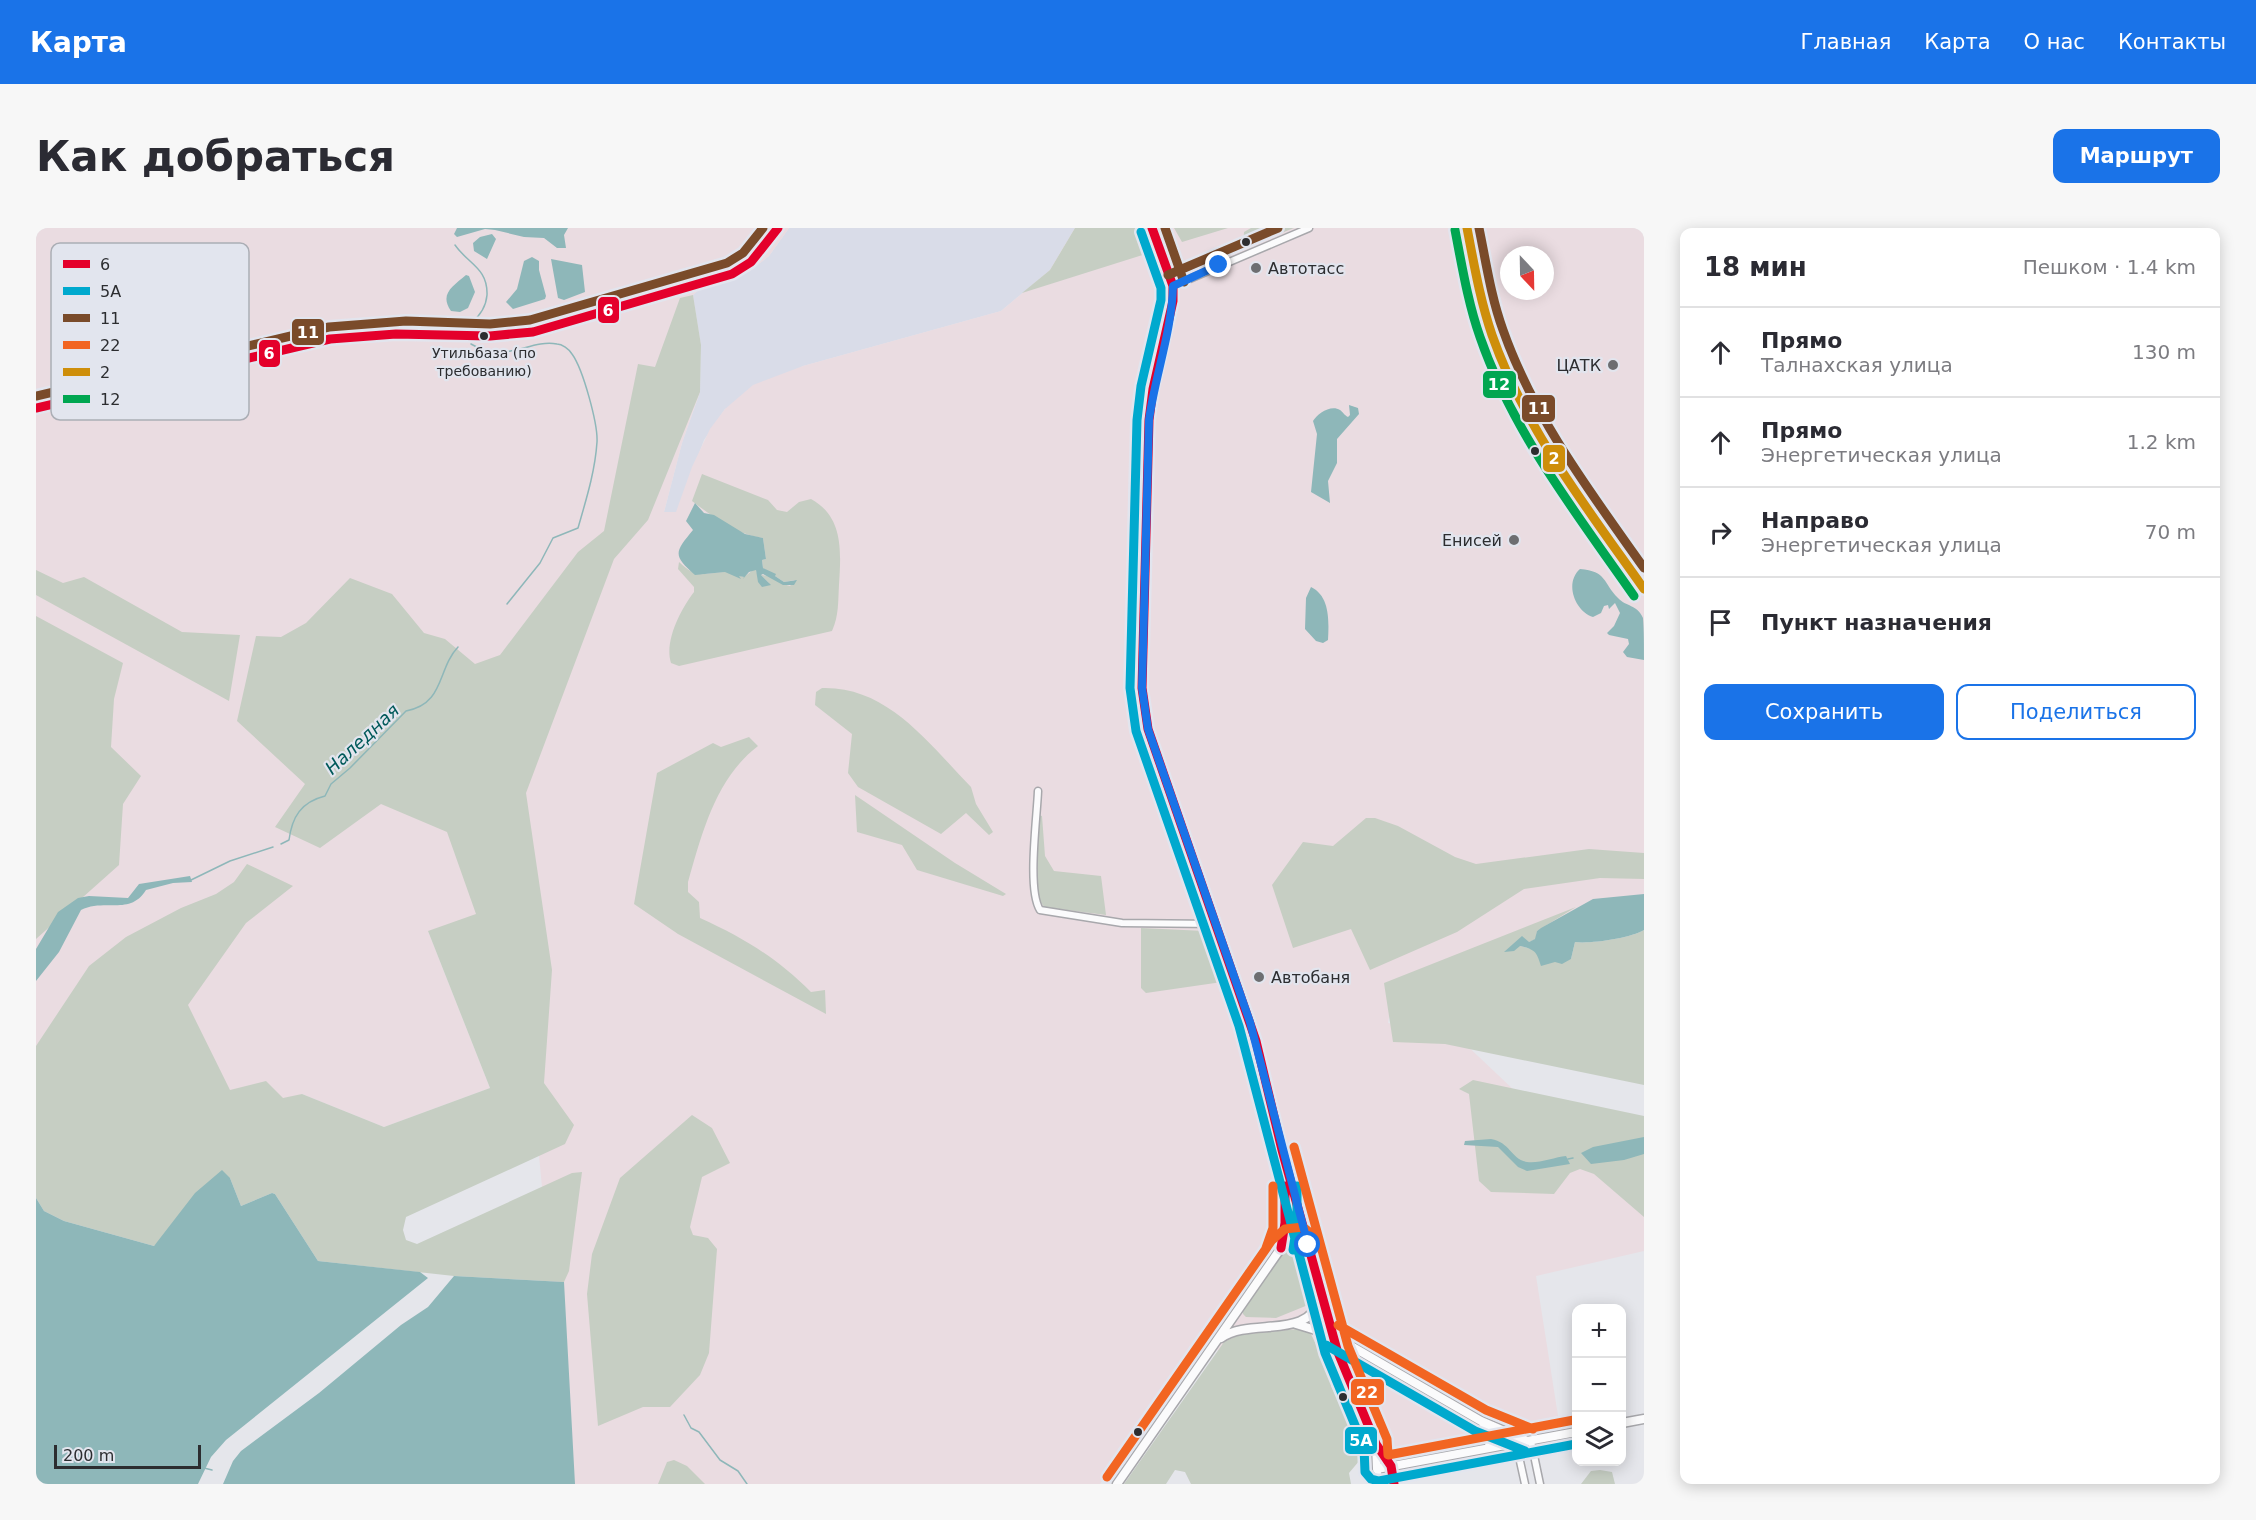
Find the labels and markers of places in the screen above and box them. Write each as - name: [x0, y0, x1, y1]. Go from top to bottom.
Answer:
- unlabelled marker: [1240, 236, 1252, 248]
- place label: Автотасс: [1268, 259, 1344, 278]
- marker: Автотасс: [1249, 261, 1263, 275]
- marker: Утильбаза (по требованию): [478, 330, 490, 342]
- place label: Утильбаза (по требованию): [432, 345, 536, 379]
- place label: ЦАТК: [1557, 356, 1602, 375]
- marker: ЦАТК: [1606, 358, 1620, 372]
- unlabelled marker: [1529, 445, 1541, 457]
- place label: Енисей: [1442, 531, 1502, 550]
- marker: Енисей: [1507, 533, 1521, 547]
- place label: Автобаня: [1271, 968, 1350, 987]
- marker: Автобаня: [1252, 970, 1266, 984]
- unlabelled marker: [1337, 1391, 1349, 1403]
- unlabelled marker: [1132, 1426, 1144, 1438]

